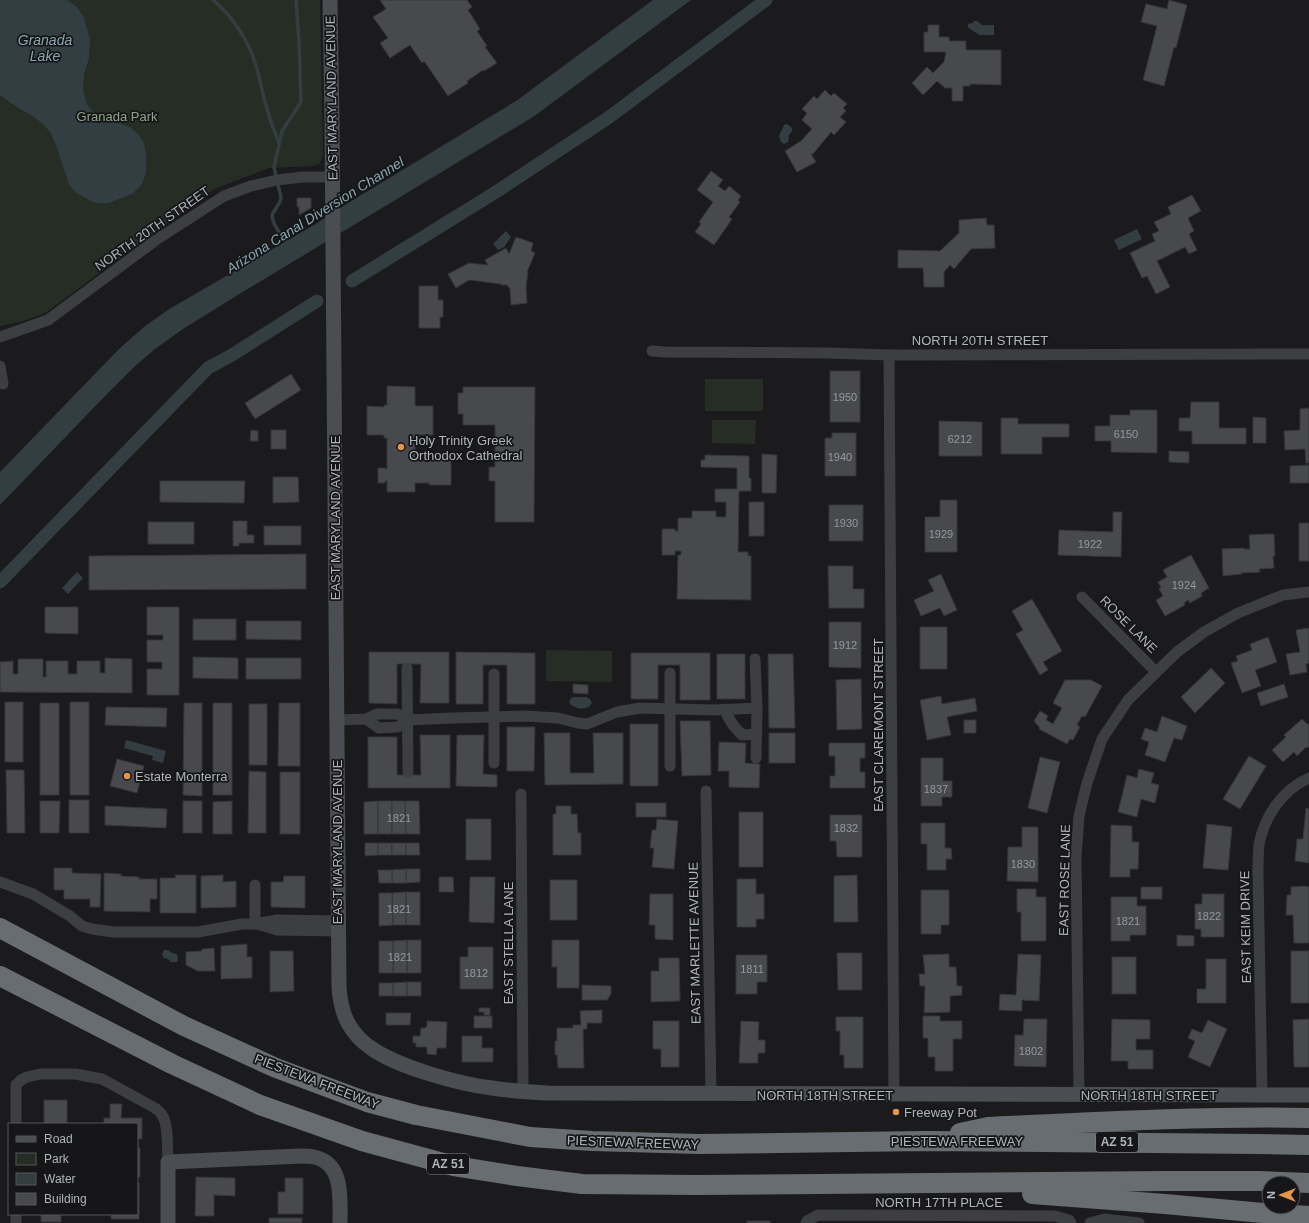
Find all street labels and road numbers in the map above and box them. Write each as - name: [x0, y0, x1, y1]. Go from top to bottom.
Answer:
- street label: EAST MARYLAND AVENUE: [323, 15, 340, 180]
- street label: NORTH 20TH STREET: [92, 183, 212, 274]
- street label: NORTH 20TH STREET: [912, 333, 1048, 348]
- street label: EAST MARYLAND AVENUE: [328, 435, 343, 600]
- street label: ROSE LANE: [1097, 593, 1160, 656]
- street label: EAST CLAREMONT STREET: [871, 638, 886, 812]
- street label: EAST MARYLAND AVENUE: [330, 759, 345, 924]
- street label: EAST ROSE LANE: [1056, 824, 1073, 936]
- street label: EAST MARLETTE AVENUE: [686, 862, 703, 1024]
- street label: EAST KEIM DRIVE: [1237, 870, 1254, 983]
- street label: EAST STELLA LANE: [501, 881, 516, 1004]
- street label: PIESTEWA FREEWAY: [252, 1051, 382, 1112]
- street label: NORTH 18TH STREET: [757, 1088, 893, 1103]
- street label: NORTH 18TH STREET: [1081, 1088, 1217, 1103]
- road number: AZ 51: [1096, 1132, 1138, 1152]
- street label: PIESTEWA FREEWAY: [567, 1133, 700, 1152]
- street label: PIESTEWA FREEWAY: [891, 1134, 1024, 1149]
- road number: AZ 51: [427, 1154, 469, 1174]
- street label: NORTH 17TH PLACE: [875, 1195, 1003, 1210]

